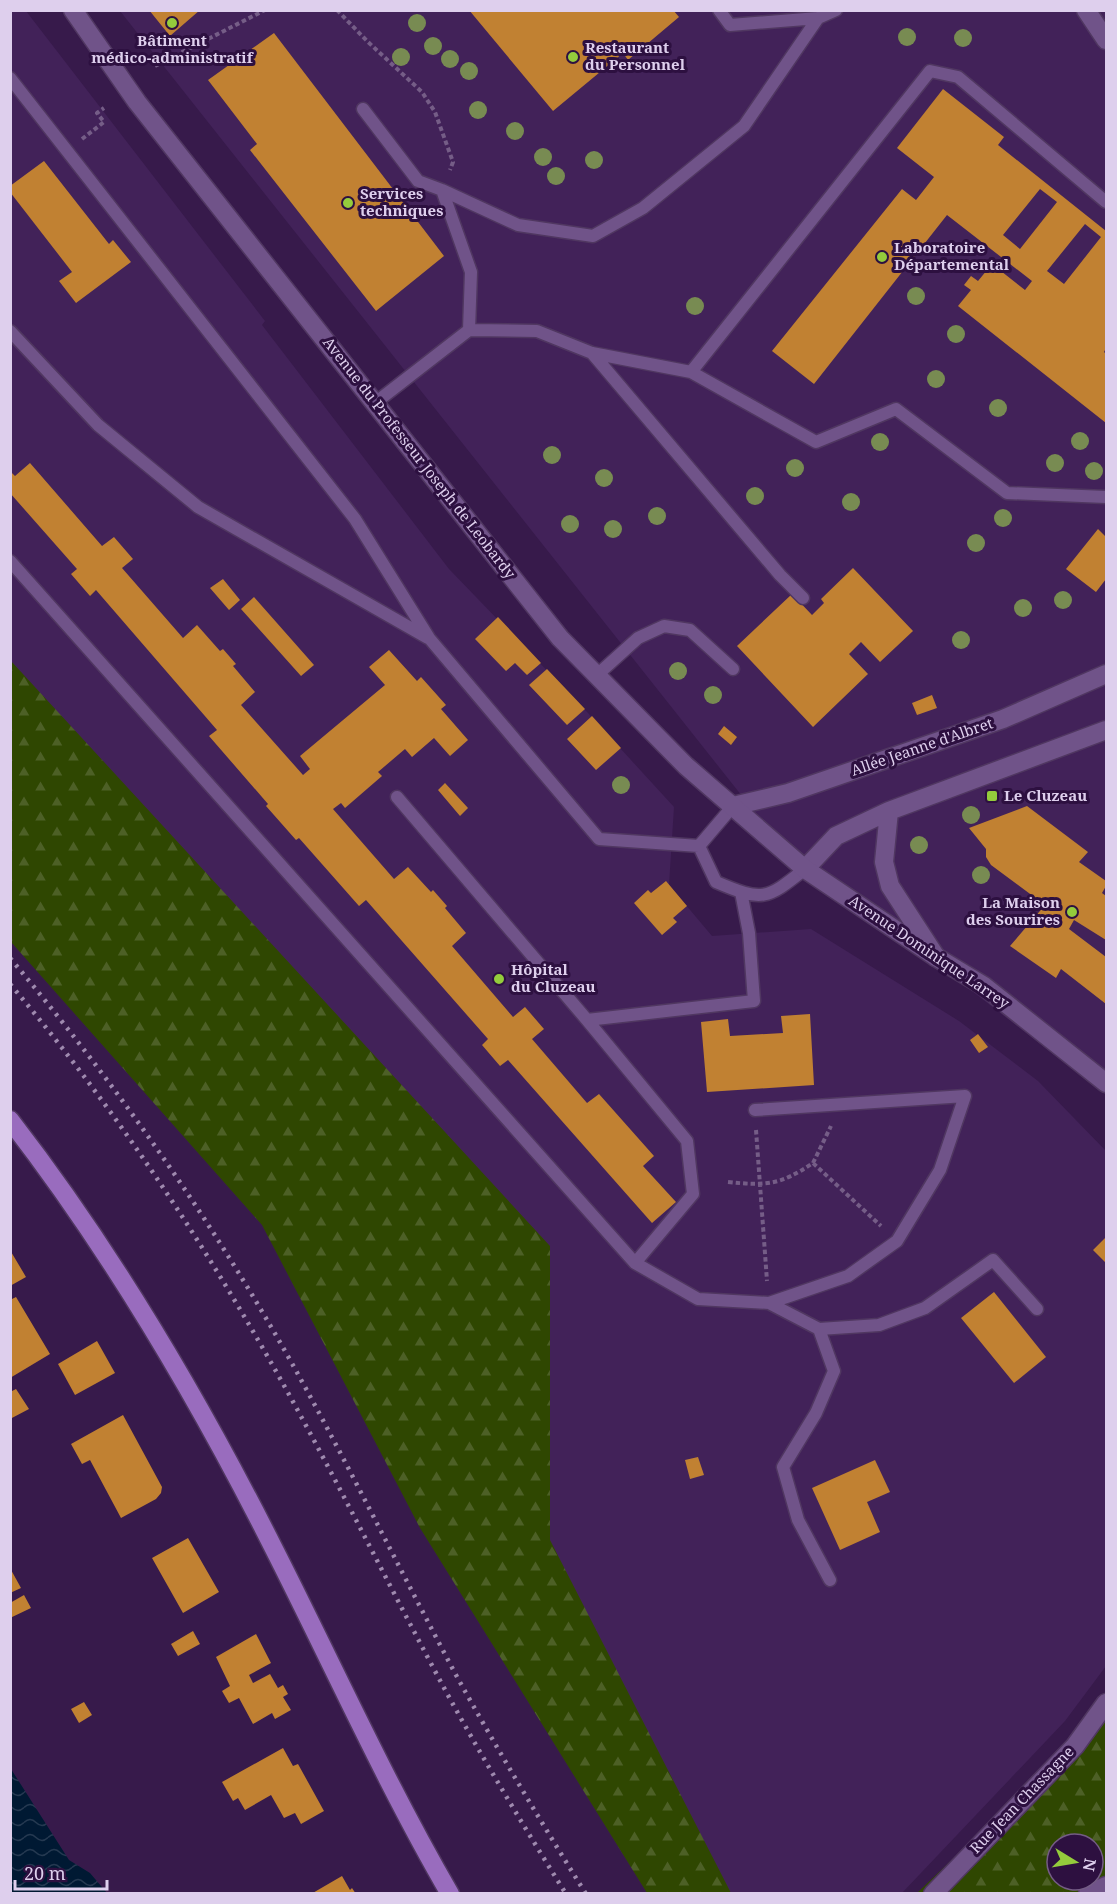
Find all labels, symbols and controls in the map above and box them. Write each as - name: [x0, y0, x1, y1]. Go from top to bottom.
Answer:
- marker: Bâtiment médico-administratif: [165, 16, 179, 30]
- place label: Bâtiment médico-administratif: [91, 30, 255, 67]
- place label: Restaurant du Personnel: [585, 37, 686, 74]
- marker: Restaurant du Personnel: [566, 50, 580, 64]
- place label: Services techniques: [360, 183, 443, 220]
- marker: Services techniques: [341, 196, 355, 210]
- place label: Laboratoire Départemental: [894, 237, 1010, 274]
- marker: Laboratoire Départemental: [875, 250, 889, 264]
- street label: Avenue du Professeur Joseph de Leobardy: [319, 332, 521, 583]
- street label: Allée Jeanne d'Albret: [848, 712, 995, 780]
- place label: Le Cluzeau: [1004, 785, 1087, 805]
- marker: Le Cluzeau: [985, 789, 999, 803]
- street label: Avenue Dominique Larrey: [845, 890, 1014, 1013]
- place label: La Maison des Sourires: [966, 892, 1060, 929]
- marker: La Maison des Sourires: [1065, 905, 1079, 919]
- place label: Hôpital du Cluzeau: [511, 959, 595, 996]
- marker: Hôpital du Cluzeau: [492, 972, 506, 986]
- street label: Rue Jean Chassagne: [965, 1741, 1078, 1857]
- north arrow: [1045, 1832, 1105, 1892]
- scale bar: [15, 1853, 106, 1891]
- text: N: [1078, 1857, 1102, 1874]
- text: 20 m: [24, 1861, 66, 1885]

